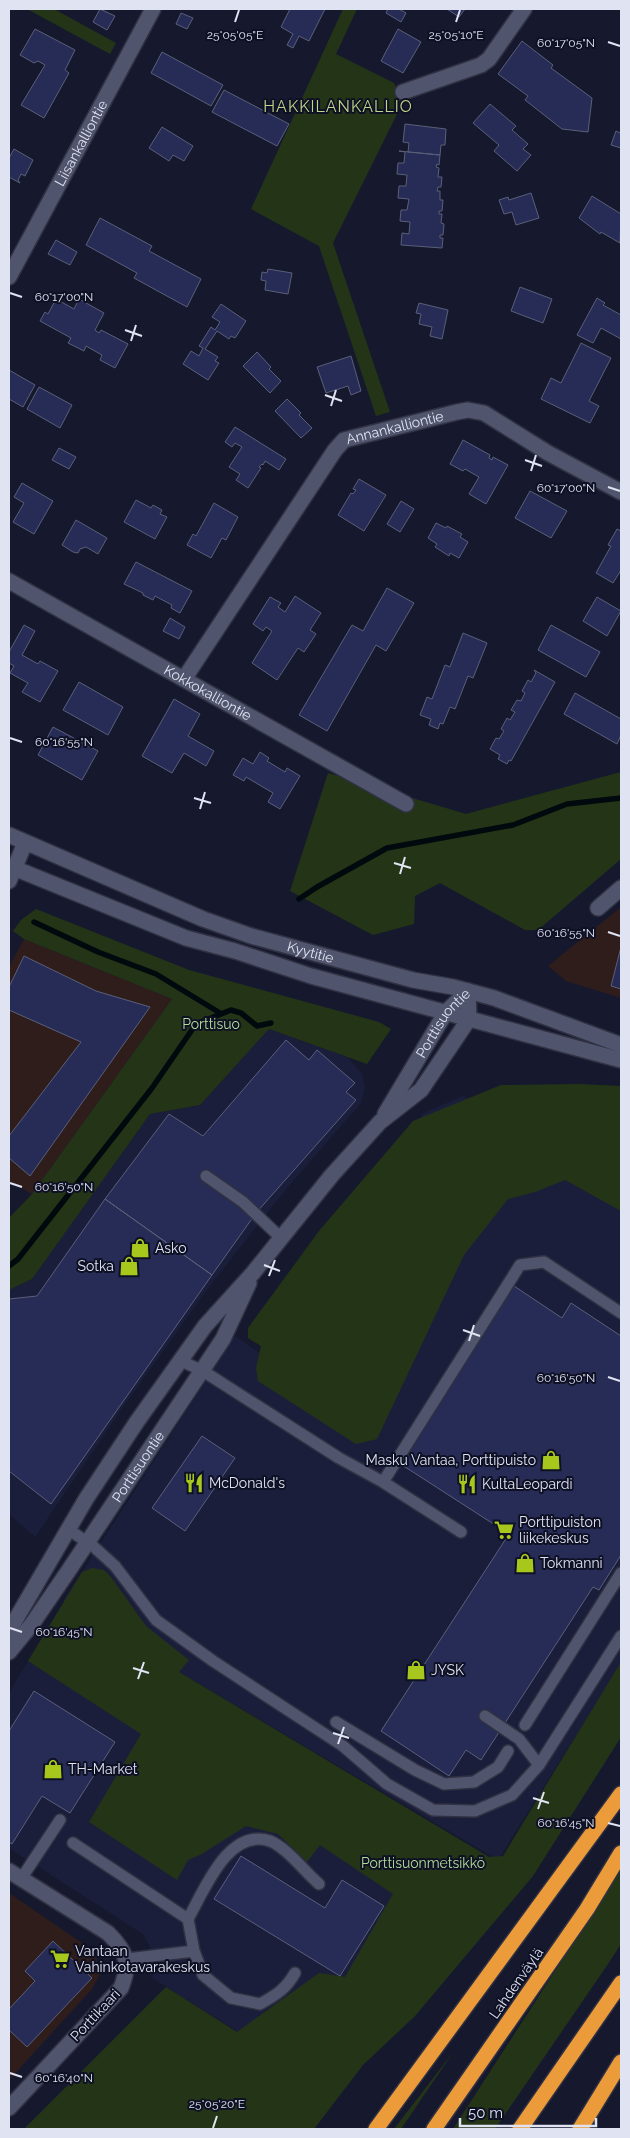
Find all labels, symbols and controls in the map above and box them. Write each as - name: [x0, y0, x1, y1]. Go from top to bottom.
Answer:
- text: 25°05'05"E: [207, 28, 263, 42]
- text: 25°05'10"E: [428, 28, 484, 42]
- text: 60°17'05"N: [537, 36, 595, 50]
- street label: Liisankalliontie: [51, 97, 110, 189]
- district label: HAKKILANKALLIO: [263, 97, 413, 116]
- text: 60°17'00"N: [35, 290, 93, 304]
- street label: Annankalliontie: [344, 408, 445, 447]
- text: 60°17'00"N: [537, 481, 595, 495]
- street label: Kokkokalliontie: [161, 662, 254, 724]
- text: 60°16'55"N: [35, 735, 93, 749]
- text: 60°16'55"N: [537, 926, 595, 940]
- street label: Kyytitie: [286, 938, 336, 966]
- street label: Porttisuontie: [413, 985, 473, 1061]
- park label: Porttisuo: [182, 1016, 240, 1032]
- text: 60°16'50"N: [35, 1180, 93, 1194]
- shop icon: Asko: [129, 1237, 151, 1259]
- place label: Asko: [155, 1240, 187, 1256]
- shop icon: Sotka: [118, 1255, 140, 1277]
- place label: Sotka: [78, 1258, 114, 1274]
- text: 60°16'50"N: [537, 1371, 595, 1385]
- street label: Porttisuontie: [109, 1428, 167, 1505]
- shop icon: Masku Vantaa, Porttipuisto: [540, 1449, 562, 1471]
- place label: Masku Vantaa, Porttipuisto: [365, 1452, 536, 1468]
- restaurant icon: McDonald's: [183, 1472, 205, 1494]
- restaurant icon: KultaLeopardi: [456, 1473, 478, 1495]
- place label: McDonald's: [209, 1475, 285, 1491]
- place label: KultaLeopardi: [482, 1476, 573, 1492]
- place label: Porttipuiston liikekeskus: [519, 1514, 601, 1546]
- supermarket icon: Porttipuiston liikekeskus: [493, 1519, 515, 1541]
- shop icon: Tokmanni: [514, 1552, 536, 1574]
- place label: Tokmanni: [540, 1555, 603, 1571]
- text: 60°16'45"N: [35, 1625, 93, 1639]
- shop icon: JYSK: [405, 1659, 427, 1681]
- place label: JYSK: [431, 1662, 464, 1678]
- shop icon: TH-Market: [42, 1758, 64, 1780]
- place label: TH-Market: [68, 1761, 138, 1777]
- text: 60°16'45"N: [537, 1816, 595, 1830]
- park label: Porttisuonmetsikkö: [361, 1855, 485, 1871]
- place label: Vantaan Vahinkotavarakeskus: [75, 1943, 210, 1975]
- street label: Lahdenväylä: [486, 1945, 546, 2021]
- supermarket icon: Vantaan Vahinkotavarakeskus: [49, 1948, 71, 1970]
- street label: Porttikaari: [67, 1986, 123, 2044]
- text: 60°16'40"N: [35, 2071, 93, 2085]
- scale bar: [460, 2096, 596, 2128]
- text: 25°05'20"E: [189, 2097, 245, 2111]
- text: 50 m: [468, 2104, 503, 2122]

